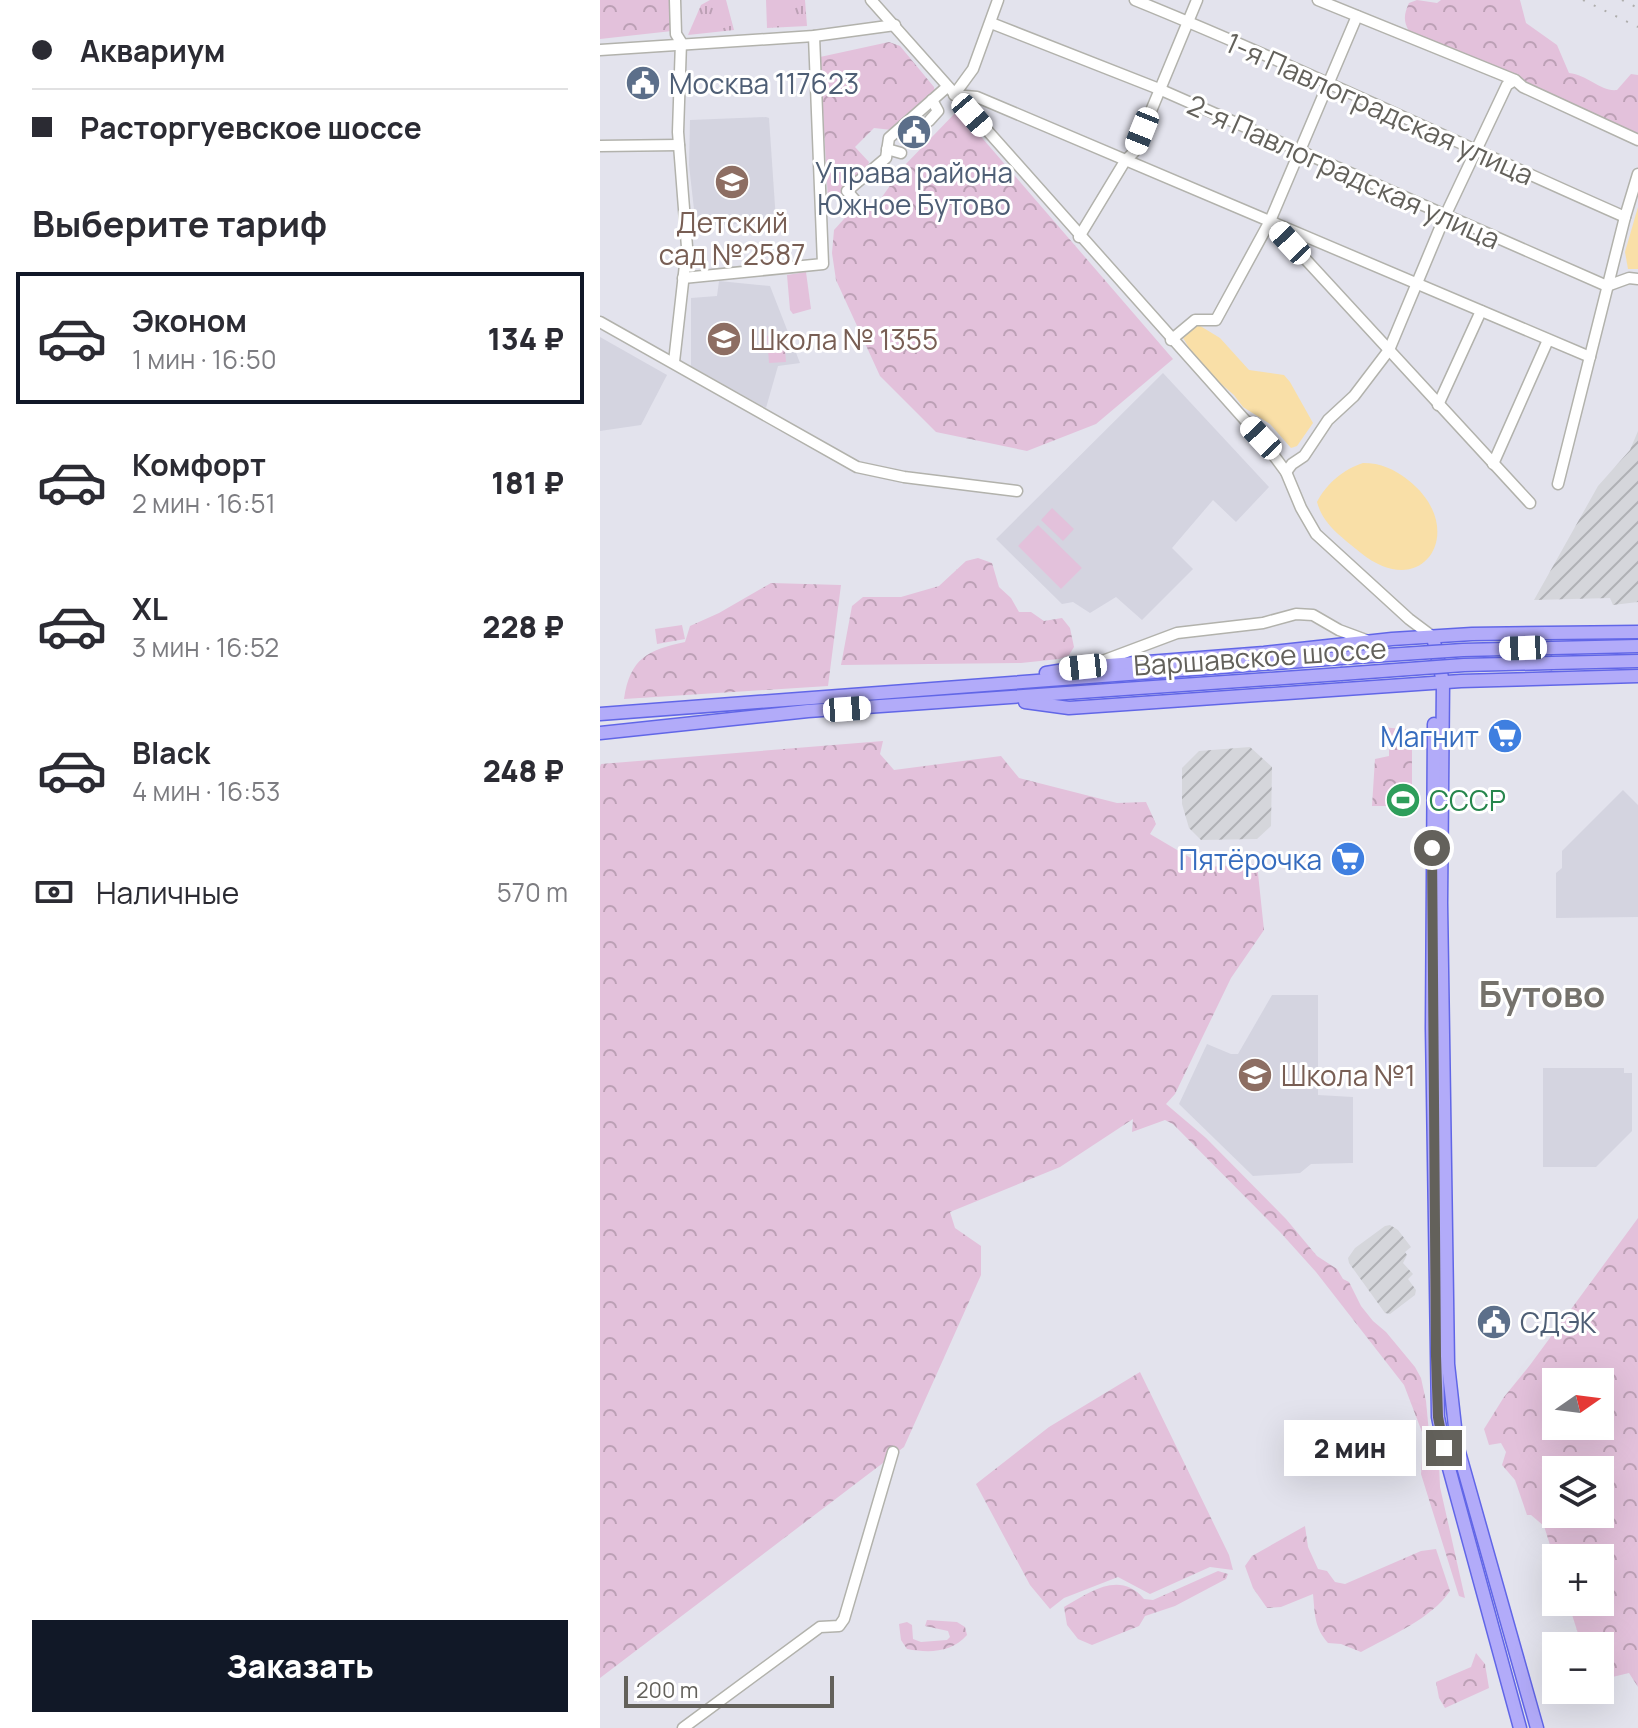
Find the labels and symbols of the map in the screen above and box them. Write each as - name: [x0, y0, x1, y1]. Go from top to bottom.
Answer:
- street label: 1-я Павлоградская улица: [1220, 23, 1540, 193]
- public building icon: Москва 117623: [624, 64, 662, 102]
- place label: Москва 117623: [669, 64, 859, 102]
- street label: 2-я Павлоградская улица: [1182, 85, 1506, 257]
- car: [947, 89, 997, 141]
- car: [1122, 104, 1162, 158]
- public building icon: Управа района Южное Бутово: [895, 113, 933, 151]
- place label: Управа района Южное Бутово: [815, 153, 1013, 223]
- school or university icon: Детский сад №2587: [713, 163, 751, 201]
- place label: Детский сад №2587: [659, 203, 805, 273]
- car: [1265, 217, 1315, 269]
- school or university icon: Школа № 1355: [705, 320, 743, 358]
- place label: Школа № 1355: [750, 320, 938, 358]
- car: [1236, 412, 1286, 464]
- street label: Варшавское шоссе: [1132, 628, 1388, 684]
- car: [1499, 635, 1547, 661]
- car: [1058, 653, 1108, 681]
- car: [822, 695, 872, 723]
- place label: Магнит: [1380, 717, 1479, 755]
- supermarket icon: Магнит: [1486, 717, 1524, 755]
- sports icon: СССР: [1384, 781, 1422, 819]
- place label: СССР: [1429, 781, 1506, 819]
- route start: [1414, 830, 1450, 866]
- place label: Пятёрочка: [1179, 840, 1322, 878]
- supermarket icon: Пятёрочка: [1329, 840, 1367, 878]
- district label: Бутово: [1479, 969, 1605, 1018]
- school or university icon: Школа №1: [1236, 1056, 1274, 1094]
- place label: Школа №1: [1281, 1056, 1416, 1094]
- public building icon: СДЭК: [1475, 1303, 1513, 1341]
- place label: СДЭК: [1520, 1303, 1597, 1341]
- north arrow: [1542, 1368, 1614, 1440]
- callout: 2 мин: [1284, 1420, 1416, 1476]
- route end: [1426, 1430, 1462, 1466]
- scale bar: [624, 1672, 834, 1708]

